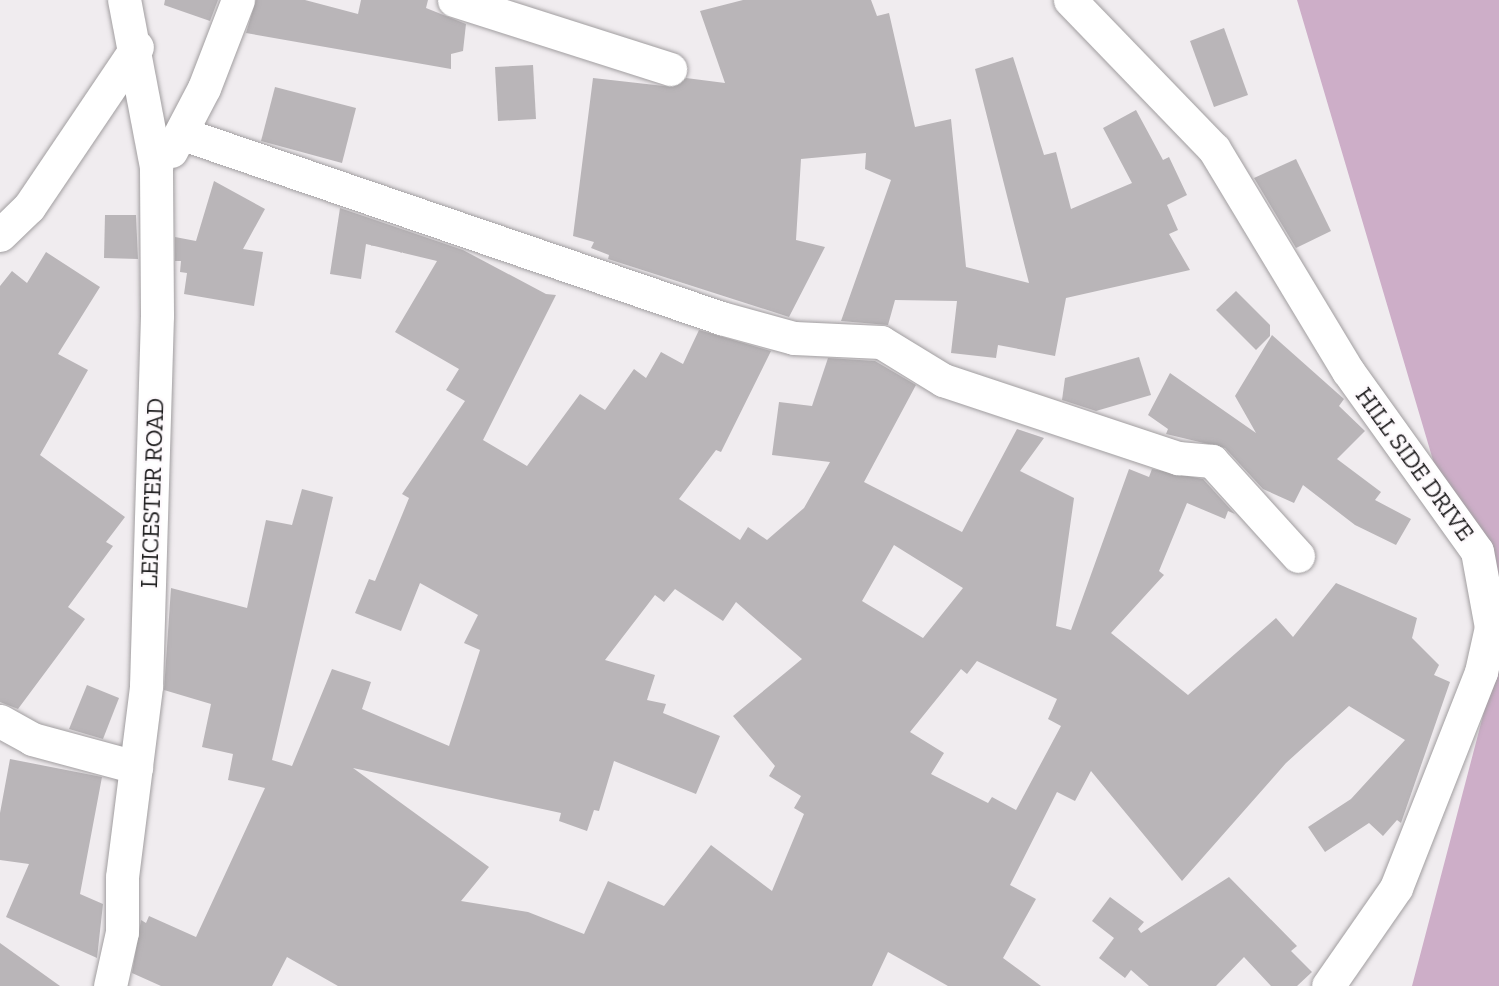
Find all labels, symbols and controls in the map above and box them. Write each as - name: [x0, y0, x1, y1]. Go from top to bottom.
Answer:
- street label: HILL SIDE DRIVE: [1350, 382, 1480, 546]
- street label: LEICESTER ROAD: [134, 397, 170, 589]

